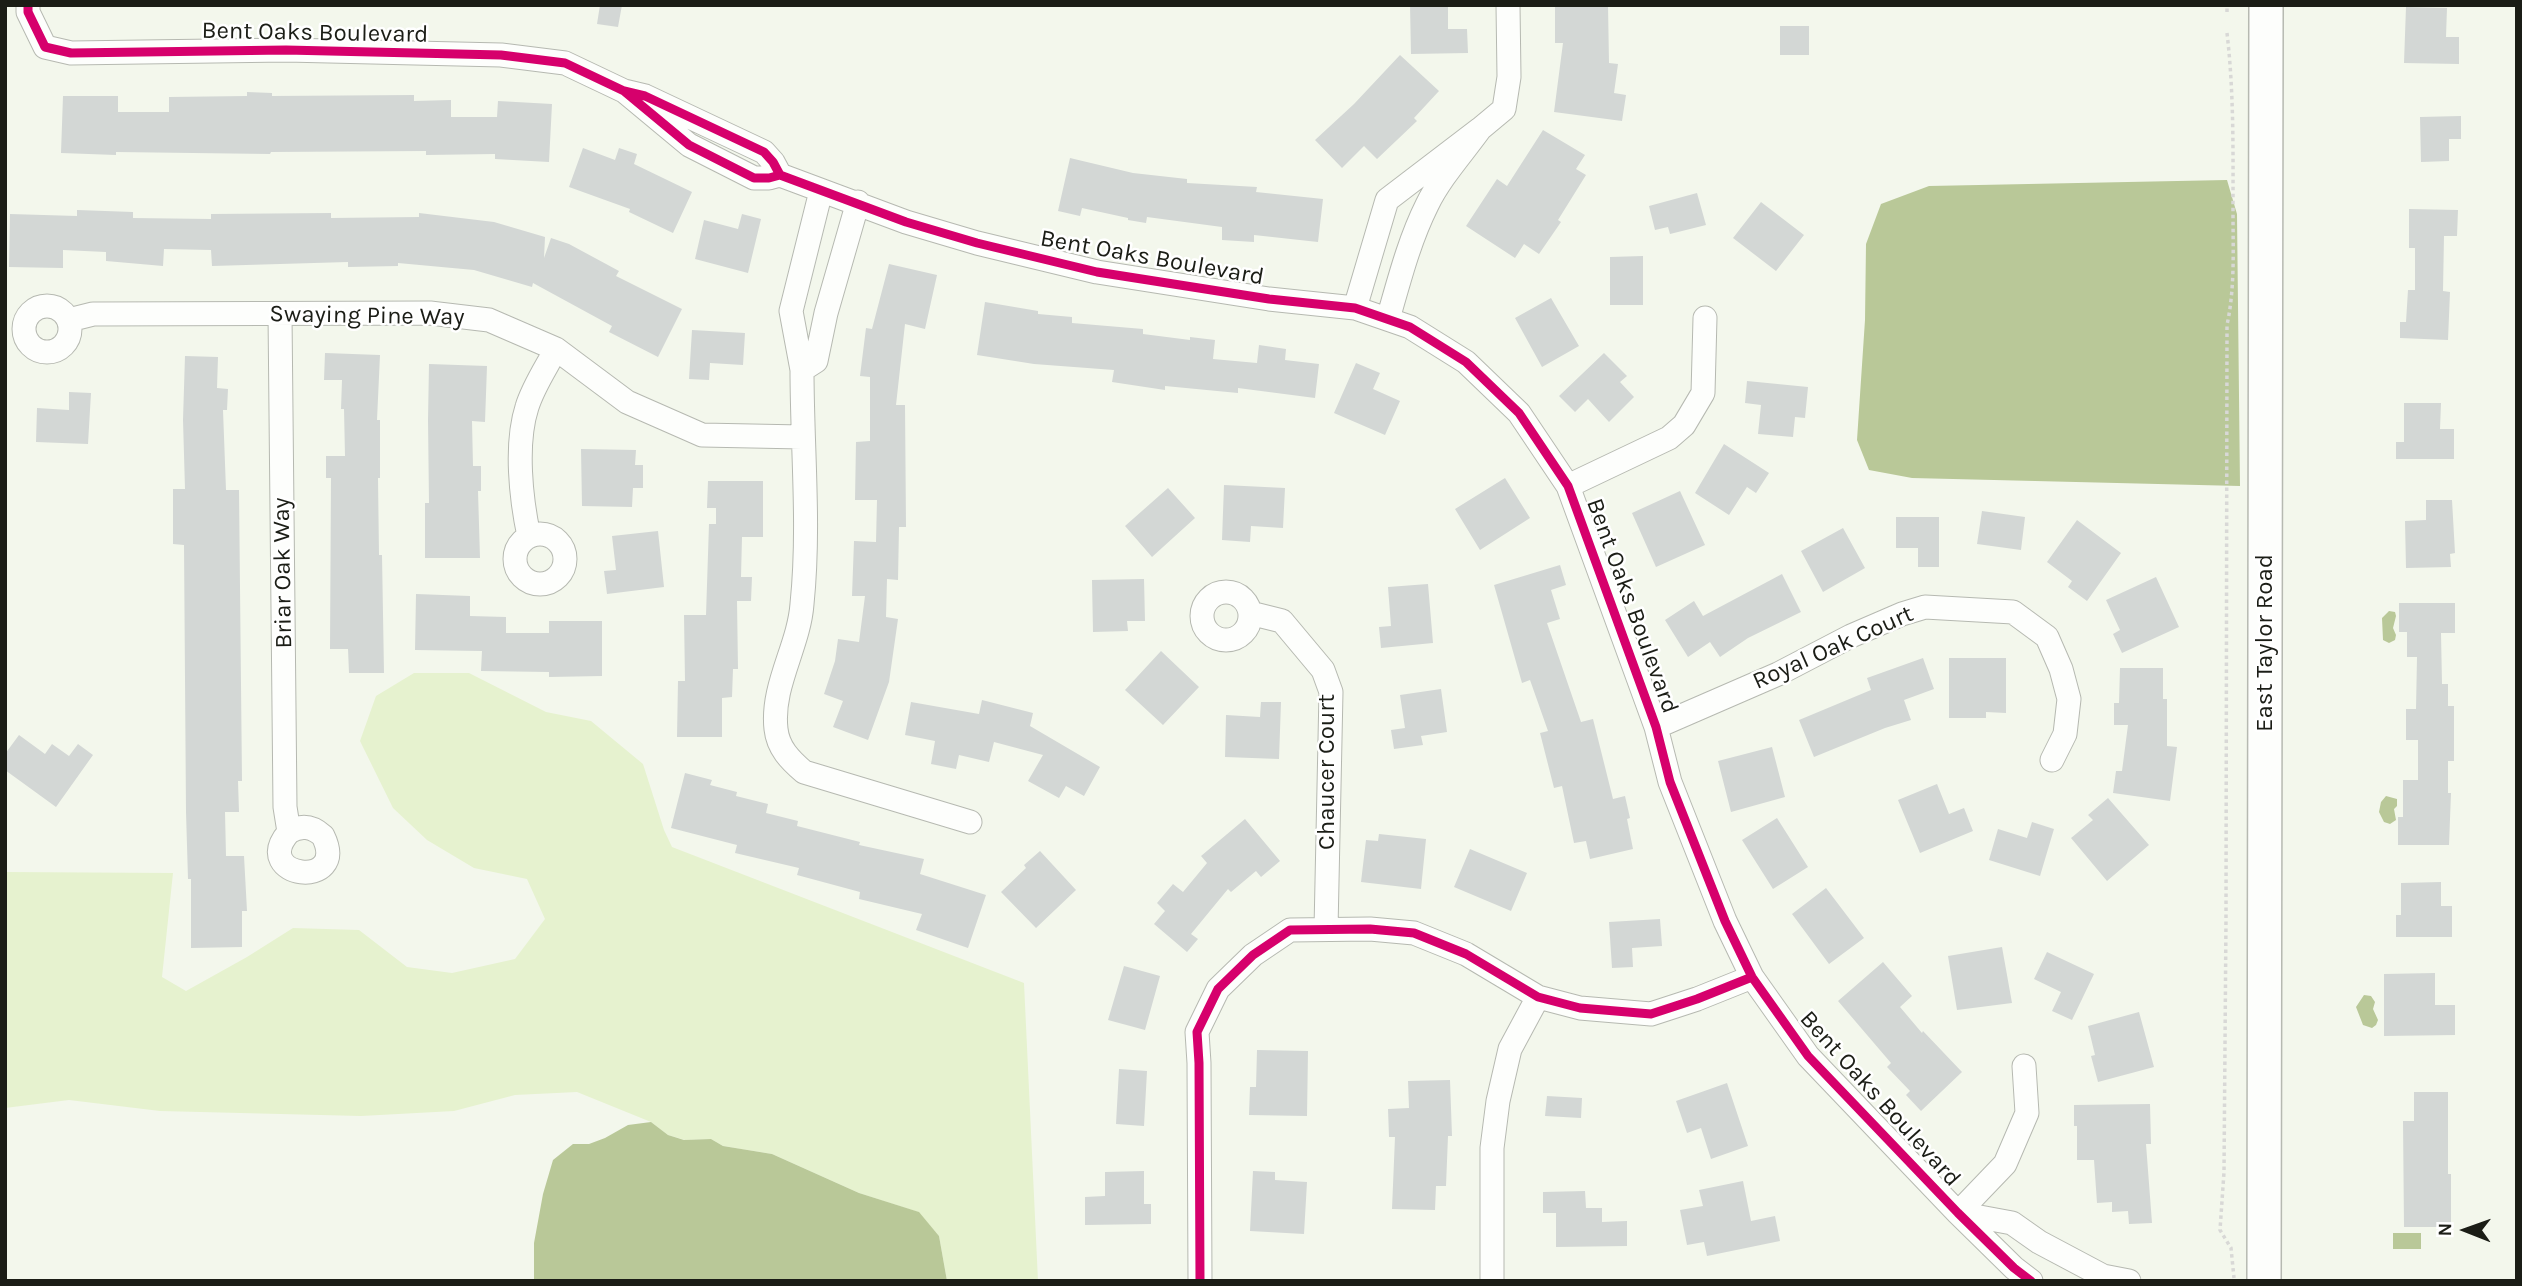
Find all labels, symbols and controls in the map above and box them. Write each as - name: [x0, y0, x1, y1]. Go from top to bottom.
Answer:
- street label: Bent Oaks Boulevard: [201, 17, 429, 49]
- street label: Bent Oaks Boulevard: [1038, 224, 1266, 292]
- street label: Swaying Pine Way: [269, 300, 465, 332]
- street label: Bent Oaks Boulevard: [1580, 495, 1684, 717]
- street label: Briar Oak Way: [267, 497, 299, 649]
- street label: East Taylor Road: [2251, 554, 2279, 732]
- street label: Royal Oak Court: [1748, 600, 1918, 696]
- street label: Chaucer Court: [1313, 694, 1341, 850]
- street label: Bent Oaks Boulevard: [1793, 1005, 1967, 1193]
- north arrow: [2431, 1195, 2501, 1265]
- text: N: [2434, 1223, 2456, 1237]

